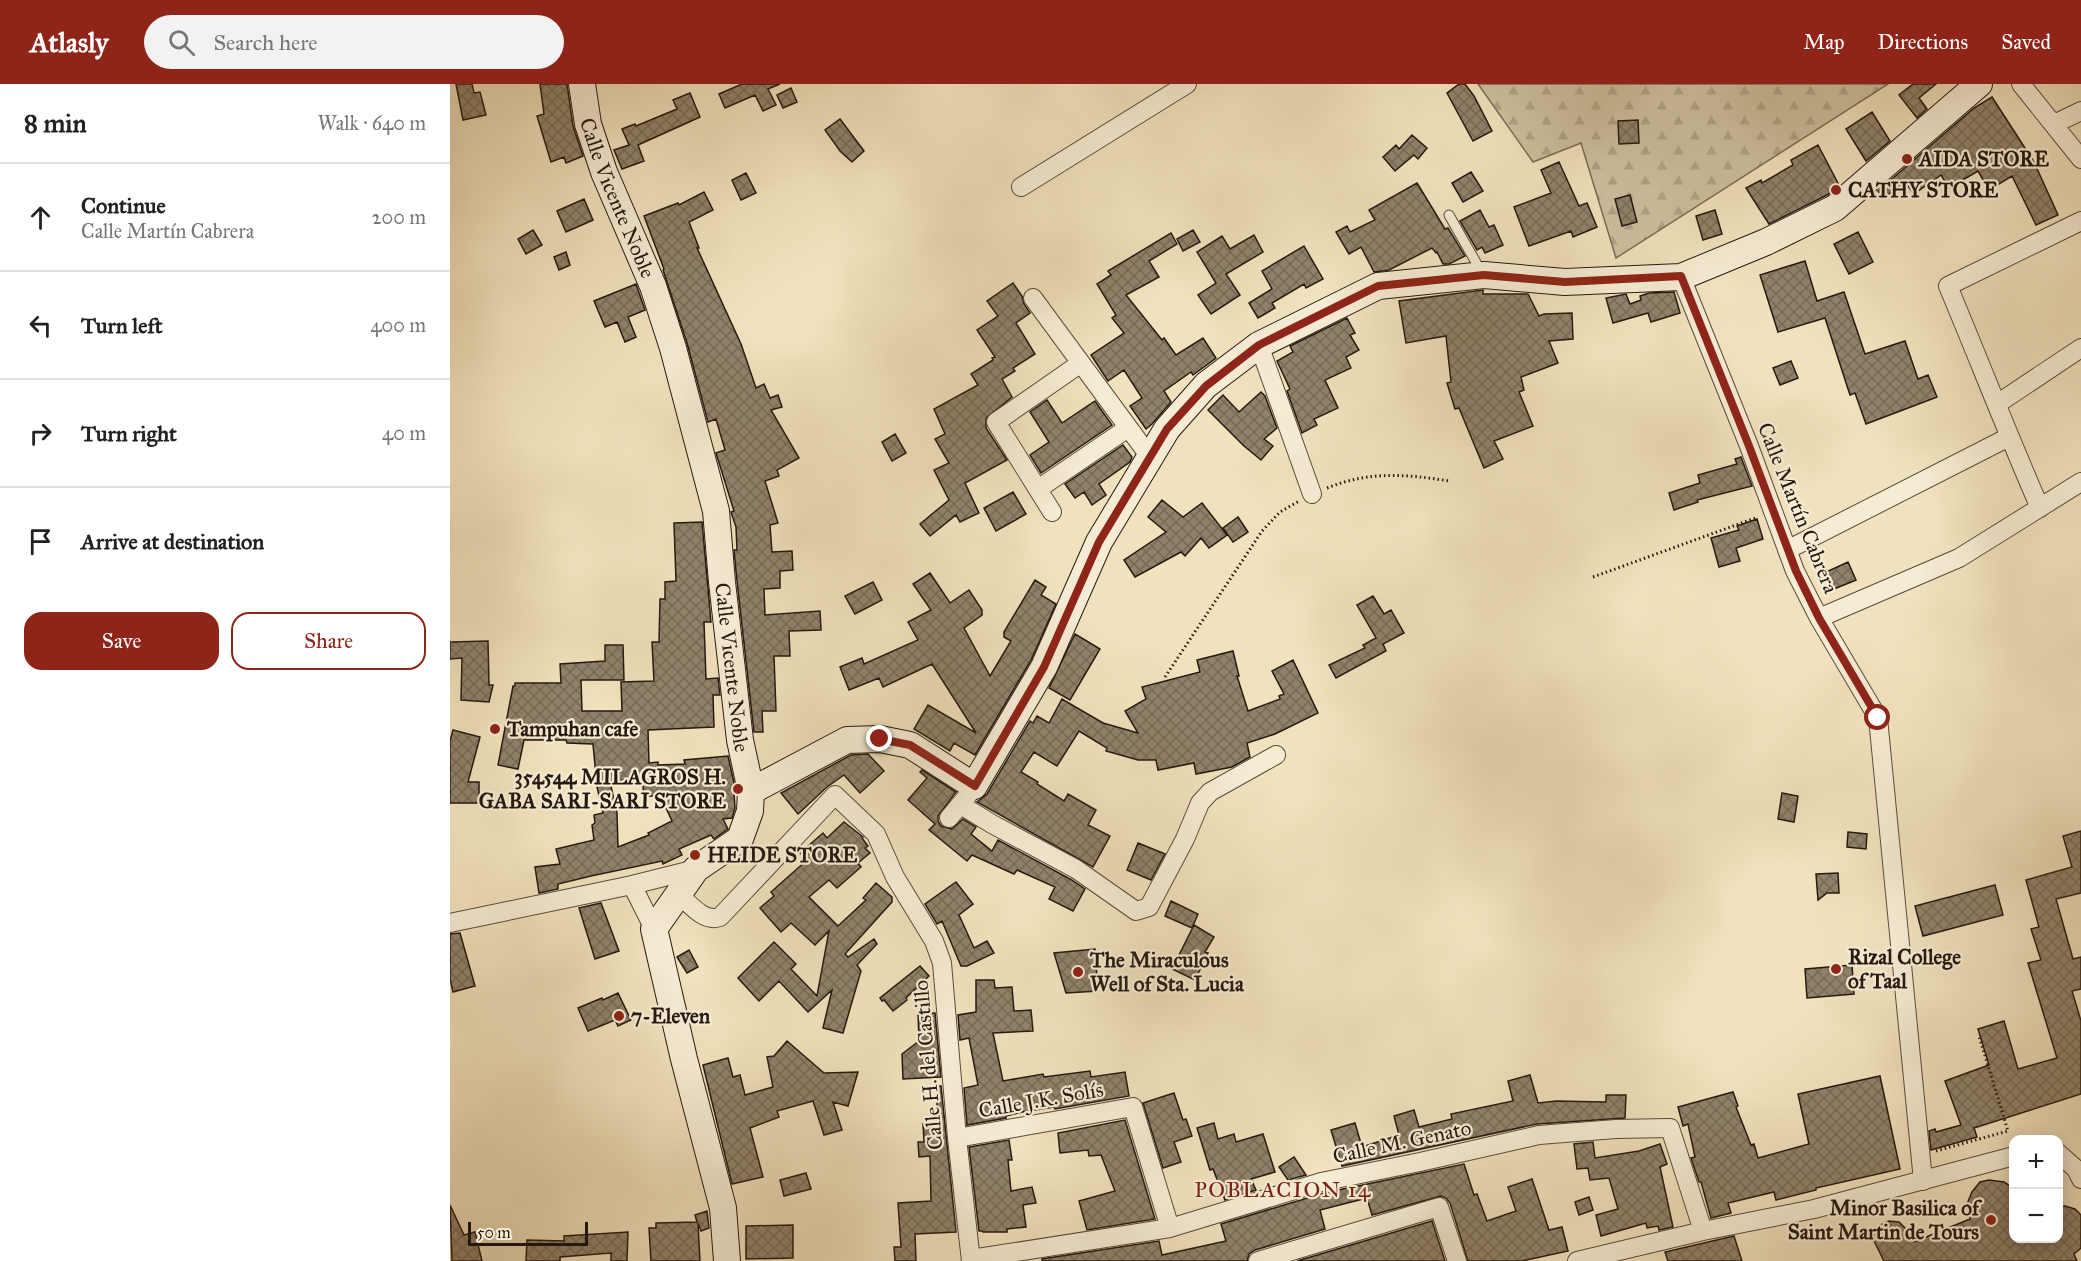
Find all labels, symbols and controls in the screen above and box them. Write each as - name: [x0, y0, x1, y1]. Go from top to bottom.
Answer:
- search box: [144, 15, 564, 69]
- text: Atlasly: [30, 25, 108, 60]
- icon: search: [165, 26, 198, 59]
- text: Search here: [213, 29, 317, 56]
- text: Map: [1804, 29, 1845, 55]
- text: Directions: [1878, 29, 1968, 55]
- text: Saved: [2001, 29, 2051, 55]
- text: 8 min: [24, 107, 87, 139]
- text: Walk · 640 m: [318, 111, 426, 135]
- street label: Calle Vicente Noble: [574, 115, 661, 282]
- place label: AIDA STORE: [1917, 146, 2049, 172]
- marker: AIDA STORE: [1900, 152, 1914, 166]
- place label: CATHY STORE: [1848, 177, 1998, 203]
- marker: CATHY STORE: [1829, 183, 1843, 197]
- text: Continue: [81, 192, 166, 219]
- icon: ahead: [24, 201, 57, 234]
- text: 200 m: [372, 205, 426, 229]
- text: Calle Martín Cabrera: [81, 219, 254, 243]
- icon: left: [24, 309, 57, 342]
- text: Turn left: [81, 312, 163, 339]
- text: 400 m: [370, 313, 426, 337]
- icon: right: [24, 417, 57, 450]
- street label: Calle Martín Cabrera: [1752, 419, 1844, 597]
- text: Turn right: [81, 420, 177, 447]
- text: 40 m: [382, 421, 426, 445]
- icon: arrive: [24, 525, 57, 558]
- text: Arrive at destination: [81, 528, 264, 555]
- street label: Calle Vicente Noble: [709, 581, 755, 755]
- button: Save: [24, 612, 219, 670]
- button: Share: [231, 612, 426, 670]
- route start: [1864, 704, 1890, 730]
- place label: Tampuhan cafe: [506, 716, 638, 742]
- marker: Tampuhan cafe: [488, 722, 502, 736]
- route end: [866, 725, 892, 751]
- place label: 354544 MILAGROS H. GABA SARI-SARI STORE: [479, 764, 726, 814]
- marker: 354544 MILAGROS H. GABA SARI-SARI STORE: [731, 782, 745, 796]
- place label: HEIDE STORE: [707, 842, 857, 868]
- marker: HEIDE STORE: [688, 848, 702, 862]
- place label: Rizal College of Taal: [1848, 944, 1961, 994]
- place label: The Miraculous Well of Sta. Lucia: [1089, 947, 1245, 997]
- marker: Rizal College of Taal: [1829, 962, 1843, 976]
- marker: The Miraculous Well of Sta. Lucia: [1071, 965, 1085, 979]
- street label: Calle H. del Castillo: [908, 979, 948, 1151]
- place label: 7-Eleven: [631, 1003, 711, 1029]
- marker: 7-Eleven: [612, 1009, 626, 1023]
- street label: Calle J.K. Solís: [977, 1076, 1105, 1124]
- street label: Calle M. Genato: [1330, 1115, 1474, 1169]
- map controls: [2009, 1135, 2063, 1243]
- button: +: [2009, 1135, 2063, 1189]
- district label: POBLACION 14: [1194, 1176, 1372, 1203]
- button: −: [2009, 1189, 2063, 1243]
- place label: Minor Basilica of Saint Martin de Tours: [1788, 1195, 1983, 1245]
- marker: Minor Basilica of Saint Martin de Tours: [1984, 1213, 1998, 1227]
- scale bar: [468, 1219, 588, 1246]
- text: 50 m: [477, 1223, 511, 1242]

